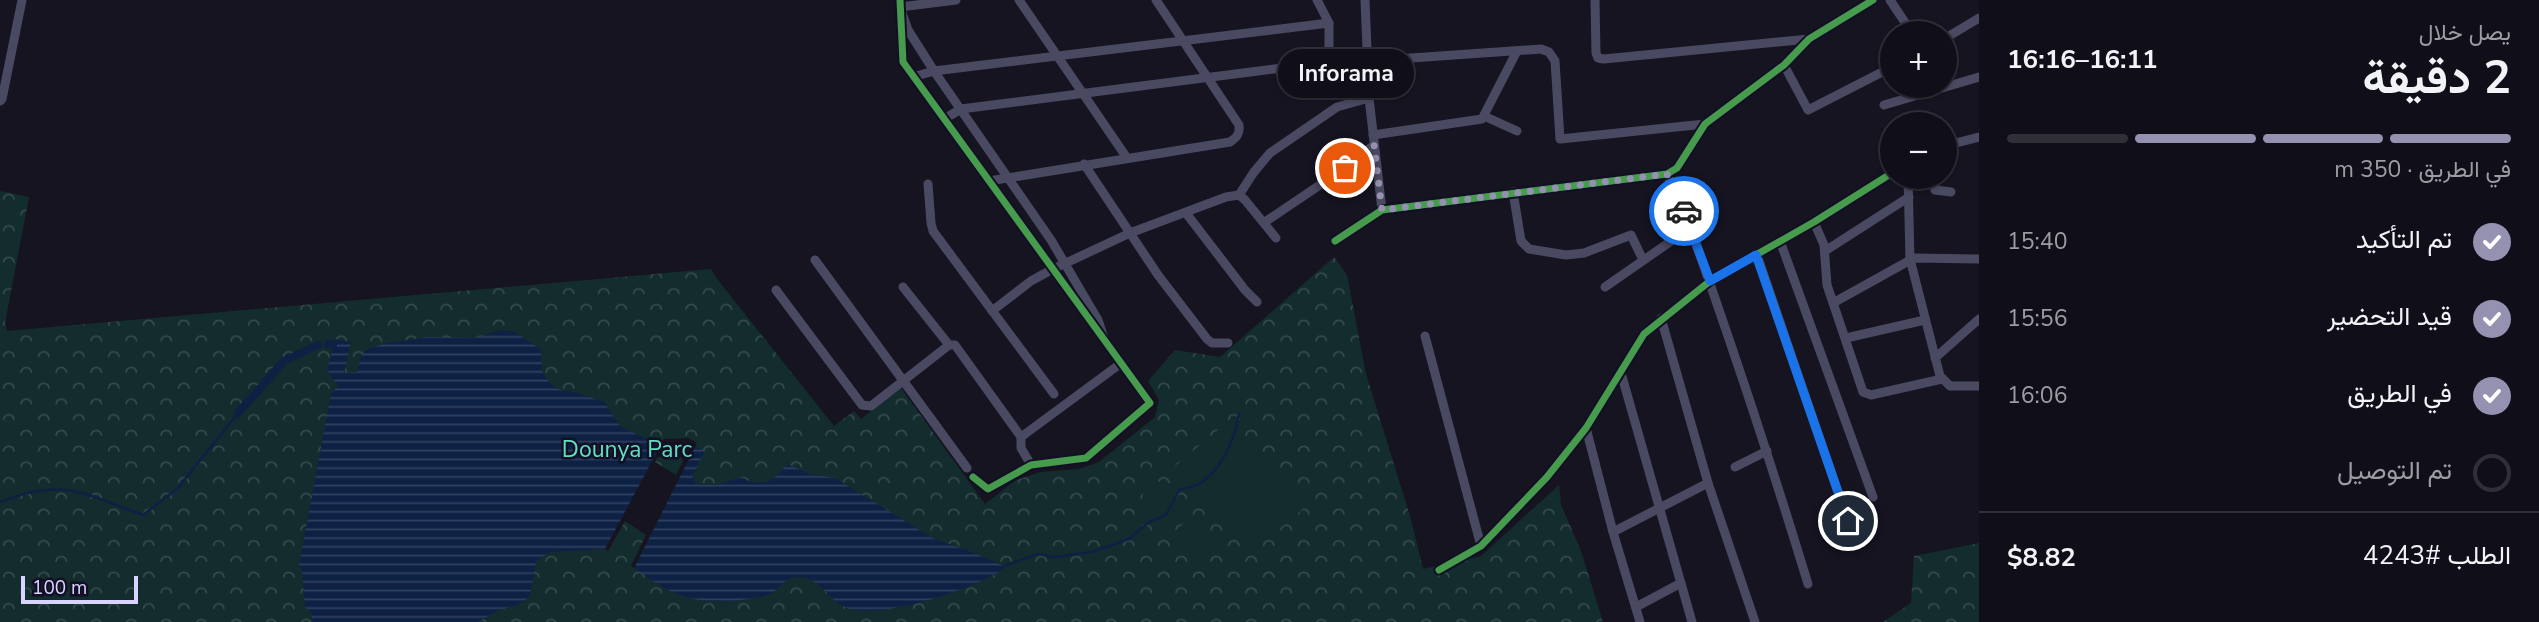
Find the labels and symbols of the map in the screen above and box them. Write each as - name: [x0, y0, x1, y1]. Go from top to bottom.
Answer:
- callout: Inforama: [1277, 49, 1413, 98]
- pin: [1315, 138, 1375, 198]
- courier: [1649, 176, 1719, 246]
- park label: Dounya Parc: [562, 434, 693, 465]
- pin: [1818, 491, 1878, 551]
- scale bar: [21, 573, 138, 605]

